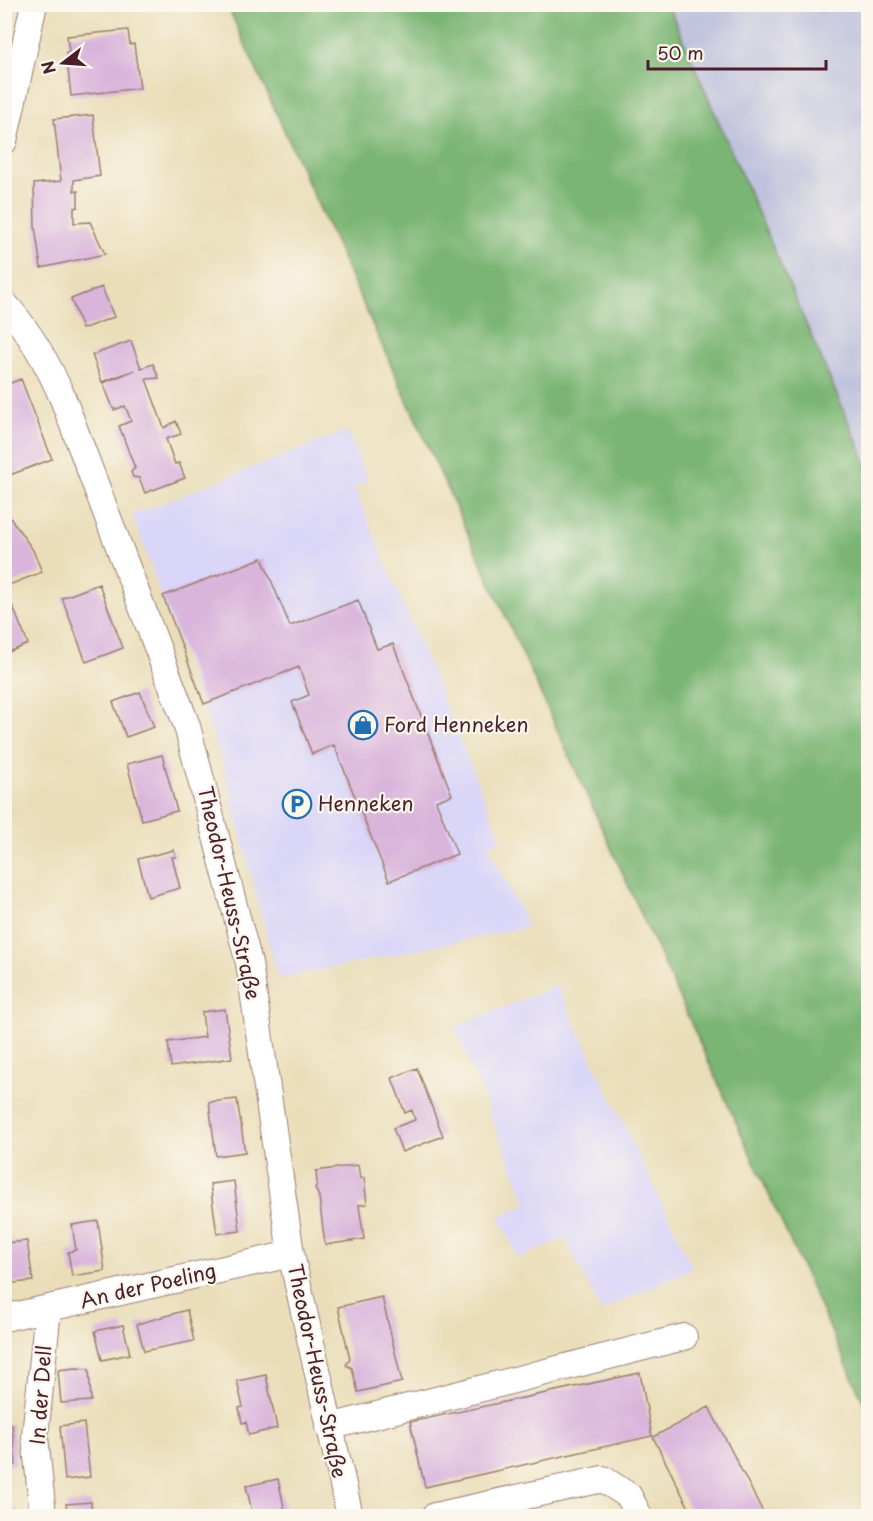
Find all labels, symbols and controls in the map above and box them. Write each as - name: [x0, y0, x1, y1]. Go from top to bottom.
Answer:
- north arrow: [33, 33, 93, 93]
- scale bar: [648, 33, 826, 71]
- text: 50 m: [657, 39, 704, 66]
- text: N: [34, 58, 61, 77]
- shop icon: Ford Henneken: [347, 709, 379, 741]
- place label: Ford Henneken: [384, 709, 528, 739]
- street label: Theodor-Heuss-Straße: [191, 783, 269, 1002]
- parking icon: Henneken: [281, 788, 313, 820]
- place label: Henneken: [318, 788, 413, 818]
- street label: An der Poeling: [77, 1255, 219, 1315]
- street label: Theodor-Heuss-Straße: [281, 1261, 355, 1481]
- street label: In der Dell: [22, 1344, 58, 1446]

